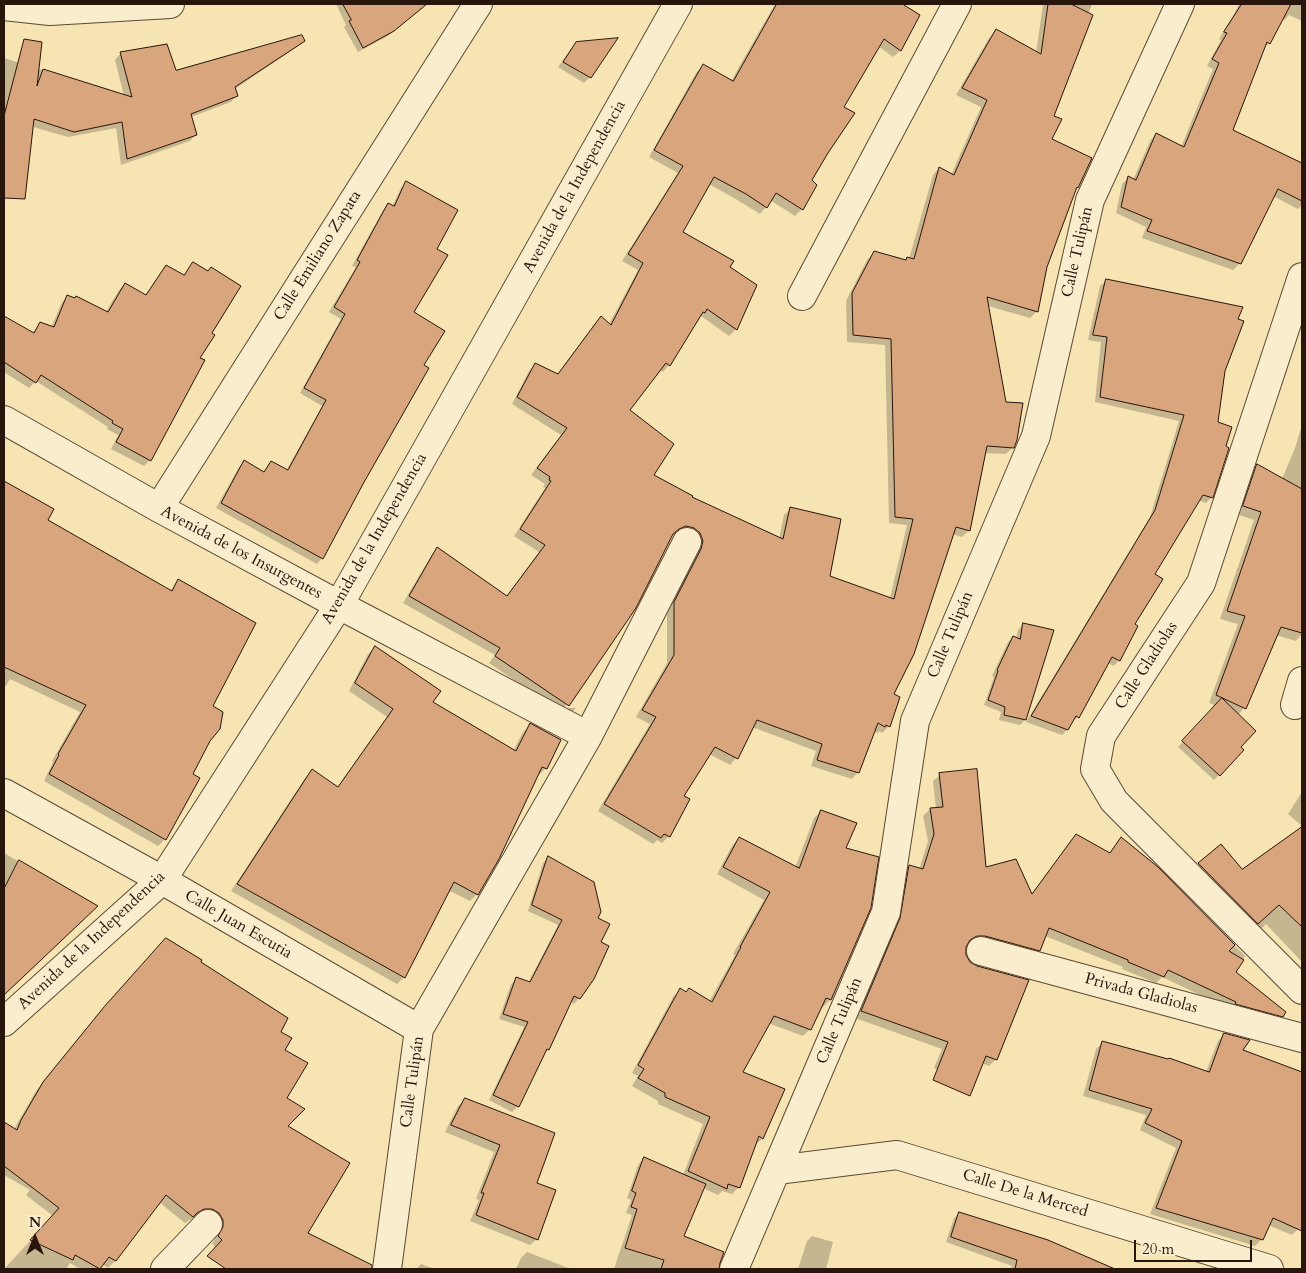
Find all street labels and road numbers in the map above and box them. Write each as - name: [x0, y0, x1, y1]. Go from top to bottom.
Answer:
- street label: Avenida de la Independencia: [520, 97, 630, 277]
- street label: Calle Emiliano Zapata: [270, 187, 366, 325]
- street label: Calle Tulipán: [1058, 205, 1098, 299]
- street label: Avenida de la Independencia: [318, 450, 432, 628]
- street label: Avenida de los Insurgentes: [157, 502, 325, 604]
- street label: Calle Tulipán: [924, 589, 978, 681]
- street label: Calle Gladiolas: [1112, 619, 1182, 713]
- street label: Avenida de la Independencia: [14, 868, 170, 1014]
- street label: Calle Juan Escutia: [181, 886, 295, 964]
- street label: Privada Gladiolas: [1082, 970, 1200, 1018]
- street label: Calle Tulipán: [813, 975, 867, 1067]
- street label: Calle Tulipán: [397, 1035, 429, 1129]
- street label: Calle De la Merced: [960, 1166, 1090, 1222]

